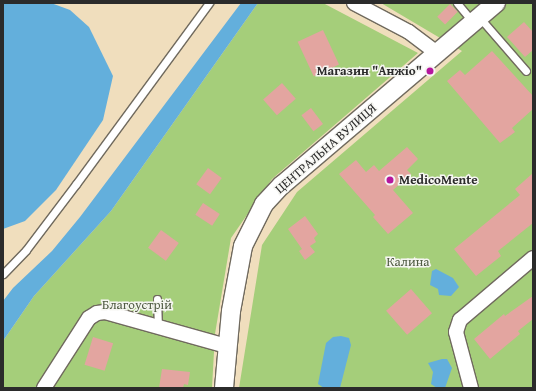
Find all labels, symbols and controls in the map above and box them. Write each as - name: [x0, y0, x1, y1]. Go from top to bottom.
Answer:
- place label: Магазин "Анжіо": [317, 63, 422, 79]
- marker: Магазин "Анжіо": [425, 66, 435, 76]
- street label: ЦЕНТРАЛЬНА ВУЛИЦЯ: [272, 101, 380, 197]
- place label: MedicoMente: [399, 172, 478, 188]
- marker: MedicoMente: [384, 174, 396, 186]
- park label: Калина: [387, 254, 429, 270]
- park label: Благоустрій: [102, 297, 172, 313]

